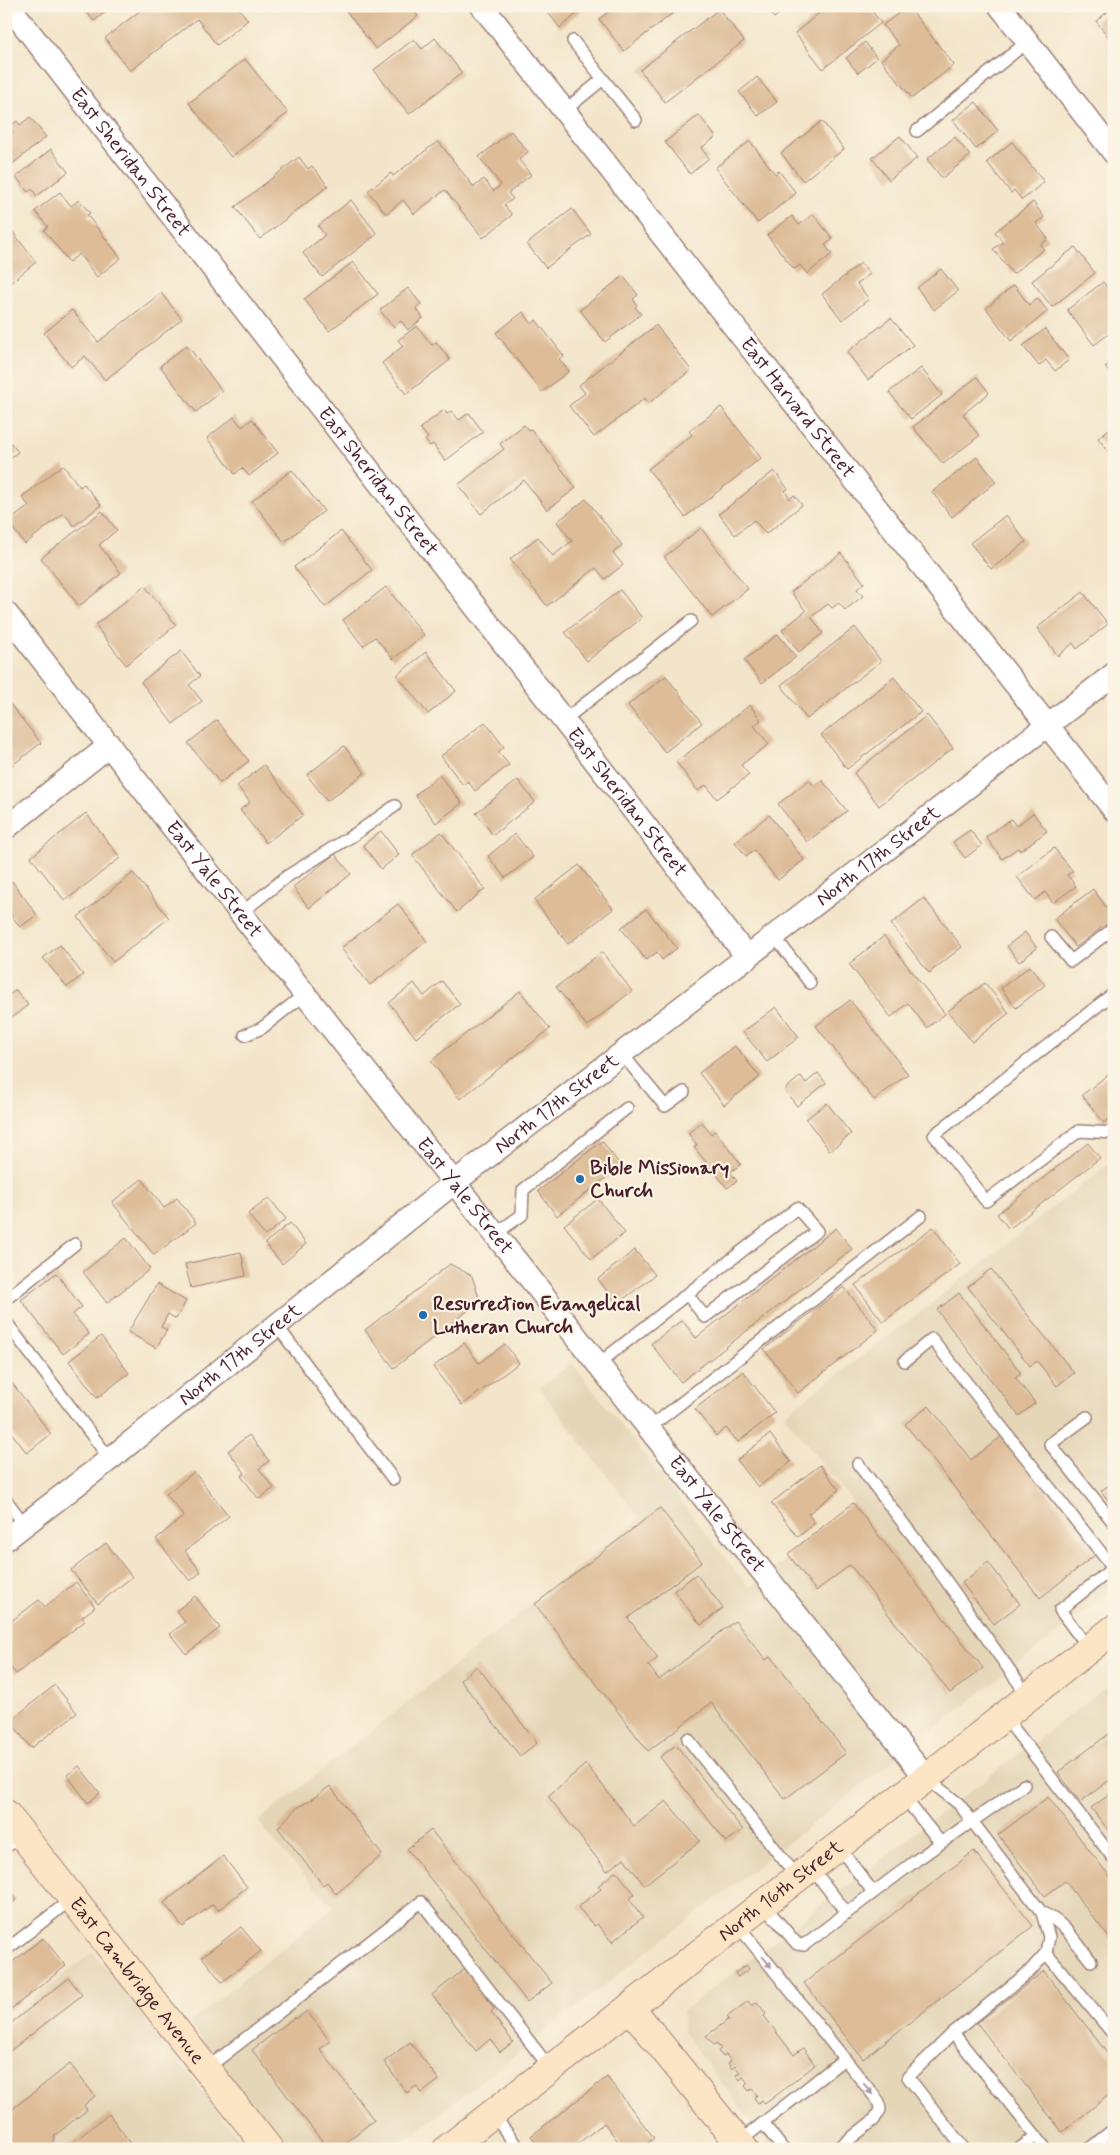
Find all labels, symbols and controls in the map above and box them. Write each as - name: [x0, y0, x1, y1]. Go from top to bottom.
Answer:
- street label: East Sheridan Street: [64, 82, 197, 243]
- street label: East Harvard Street: [734, 332, 862, 484]
- street label: East Sheridan Street: [312, 401, 445, 562]
- street label: East Sheridan Street: [561, 722, 694, 882]
- street label: North 17th Street: [810, 799, 946, 912]
- street label: East Yale Street: [159, 815, 269, 944]
- street label: North 17th Street: [489, 1047, 625, 1160]
- street label: East Yale Street: [410, 1132, 520, 1260]
- place label: Bible Missionary Church: [590, 1155, 729, 1205]
- marker: Bible Missionary Church: [574, 1173, 586, 1185]
- place label: Resurrection Evangelical Lutheran Church: [433, 1291, 640, 1341]
- street label: North 17th Street: [173, 1297, 307, 1412]
- marker: Resurrection Evangelical Lutheran Church: [417, 1309, 429, 1321]
- street label: East Yale Street: [662, 1450, 772, 1578]
- street label: North 16th Street: [712, 1833, 849, 1948]
- street label: East Cambridge Avenue: [63, 1892, 211, 2070]
- one-way arrow: [762, 1955, 773, 1968]
- one-way arrow: [863, 2082, 874, 2095]

